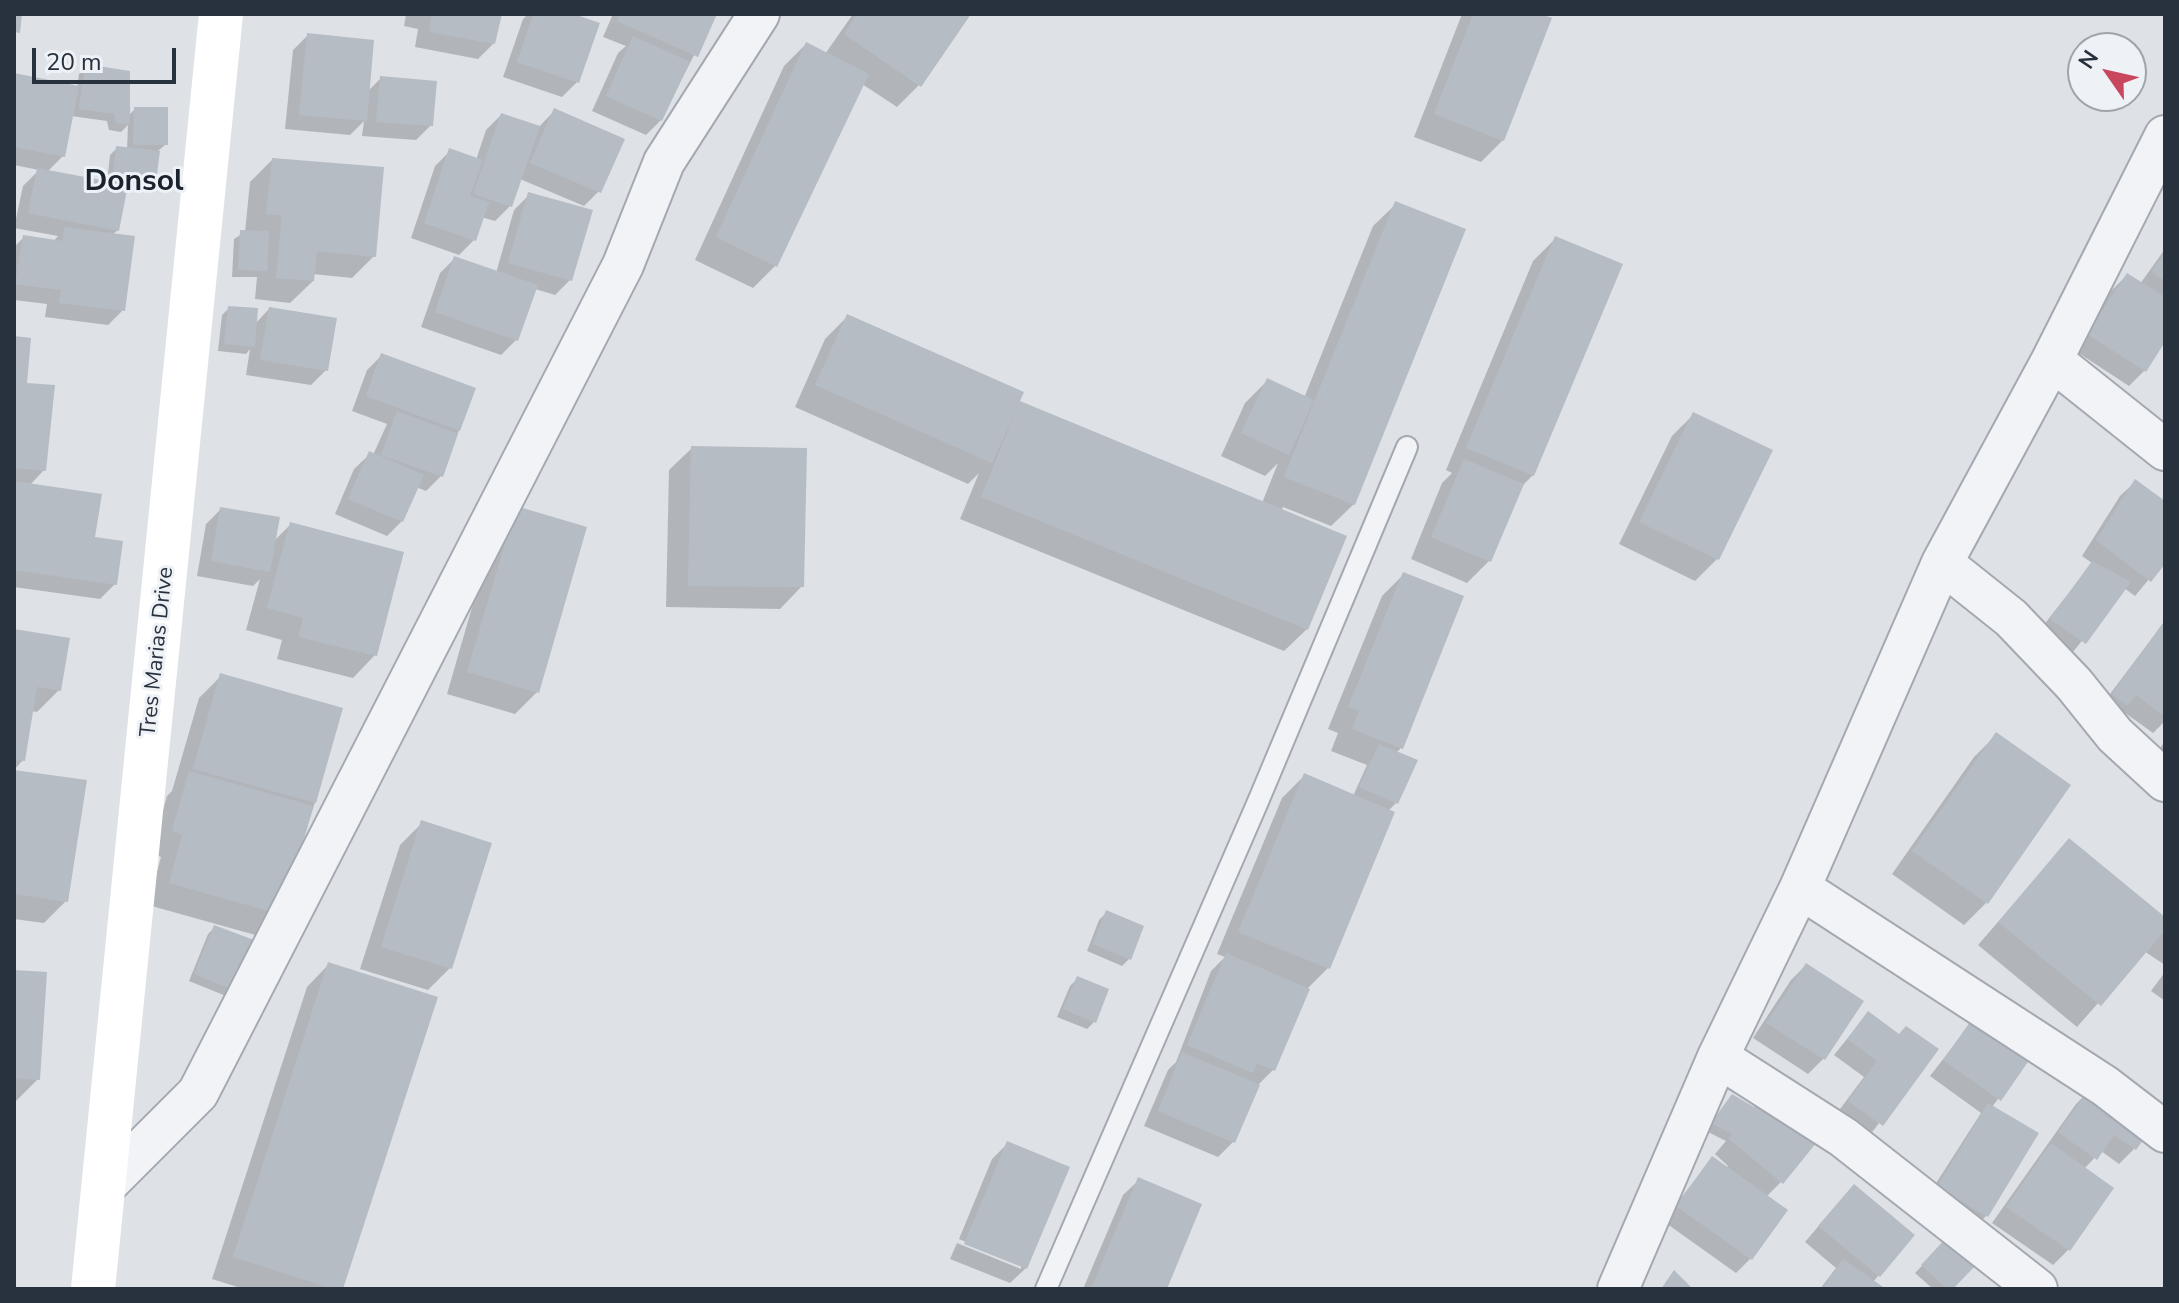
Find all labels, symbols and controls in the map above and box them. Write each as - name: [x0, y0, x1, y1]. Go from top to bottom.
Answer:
- scale bar: [36, 32, 180, 82]
- north arrow: [2067, 32, 2147, 112]
- text: N: [2072, 44, 2106, 75]
- text: 20 m: [46, 46, 102, 78]
- district label: Donsol: [84, 165, 184, 201]
- street label: Tres Marias Drive: [136, 566, 180, 738]

